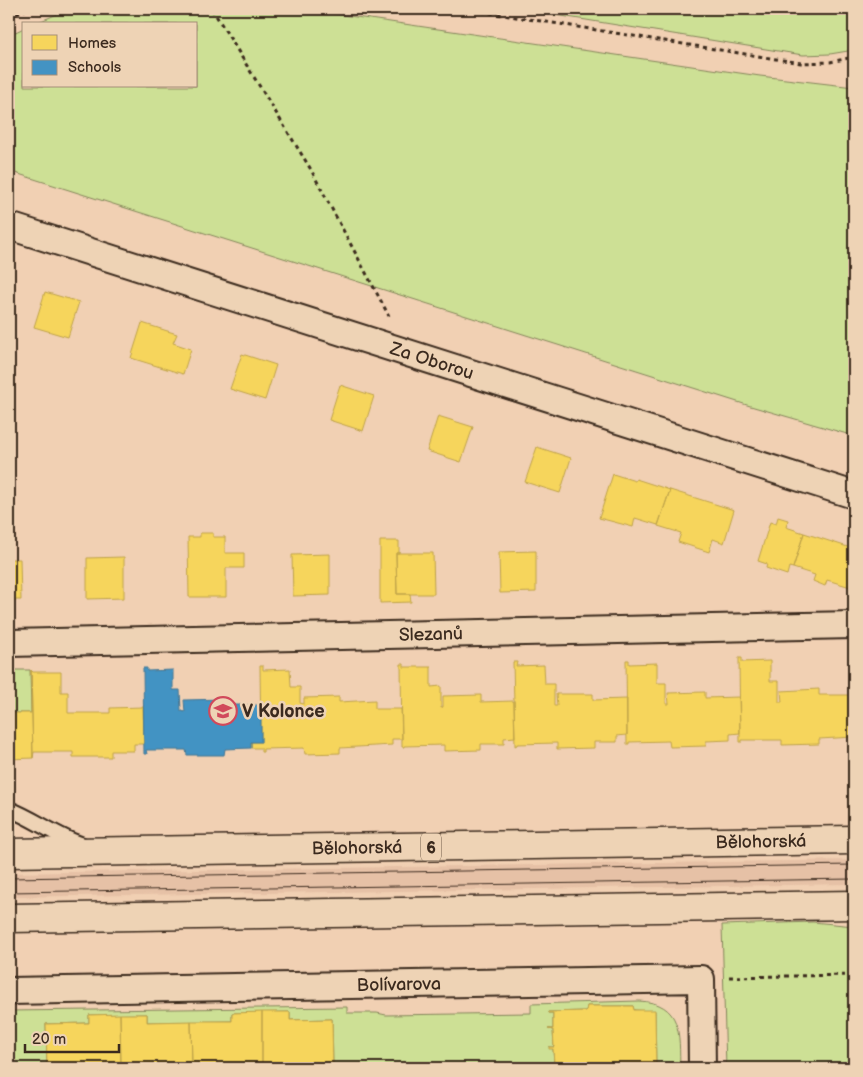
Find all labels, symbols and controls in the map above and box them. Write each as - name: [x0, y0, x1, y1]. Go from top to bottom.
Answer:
- legend: [22, 22, 198, 88]
- text: Homes: [68, 34, 117, 53]
- text: Schools: [68, 58, 122, 77]
- street label: Za Oborou: [387, 338, 476, 384]
- street label: Slezanů: [399, 623, 463, 646]
- school or university icon: V Kolonce: [208, 696, 238, 726]
- place label: V Kolonce: [242, 701, 325, 722]
- street label: Bělohorská: [715, 831, 806, 853]
- road number: 6: [421, 834, 441, 860]
- street label: Bělohorská: [311, 837, 403, 859]
- street label: Bolívarova: [357, 974, 441, 996]
- scale bar: [25, 1022, 119, 1054]
- text: 20 m: [32, 1030, 66, 1049]

